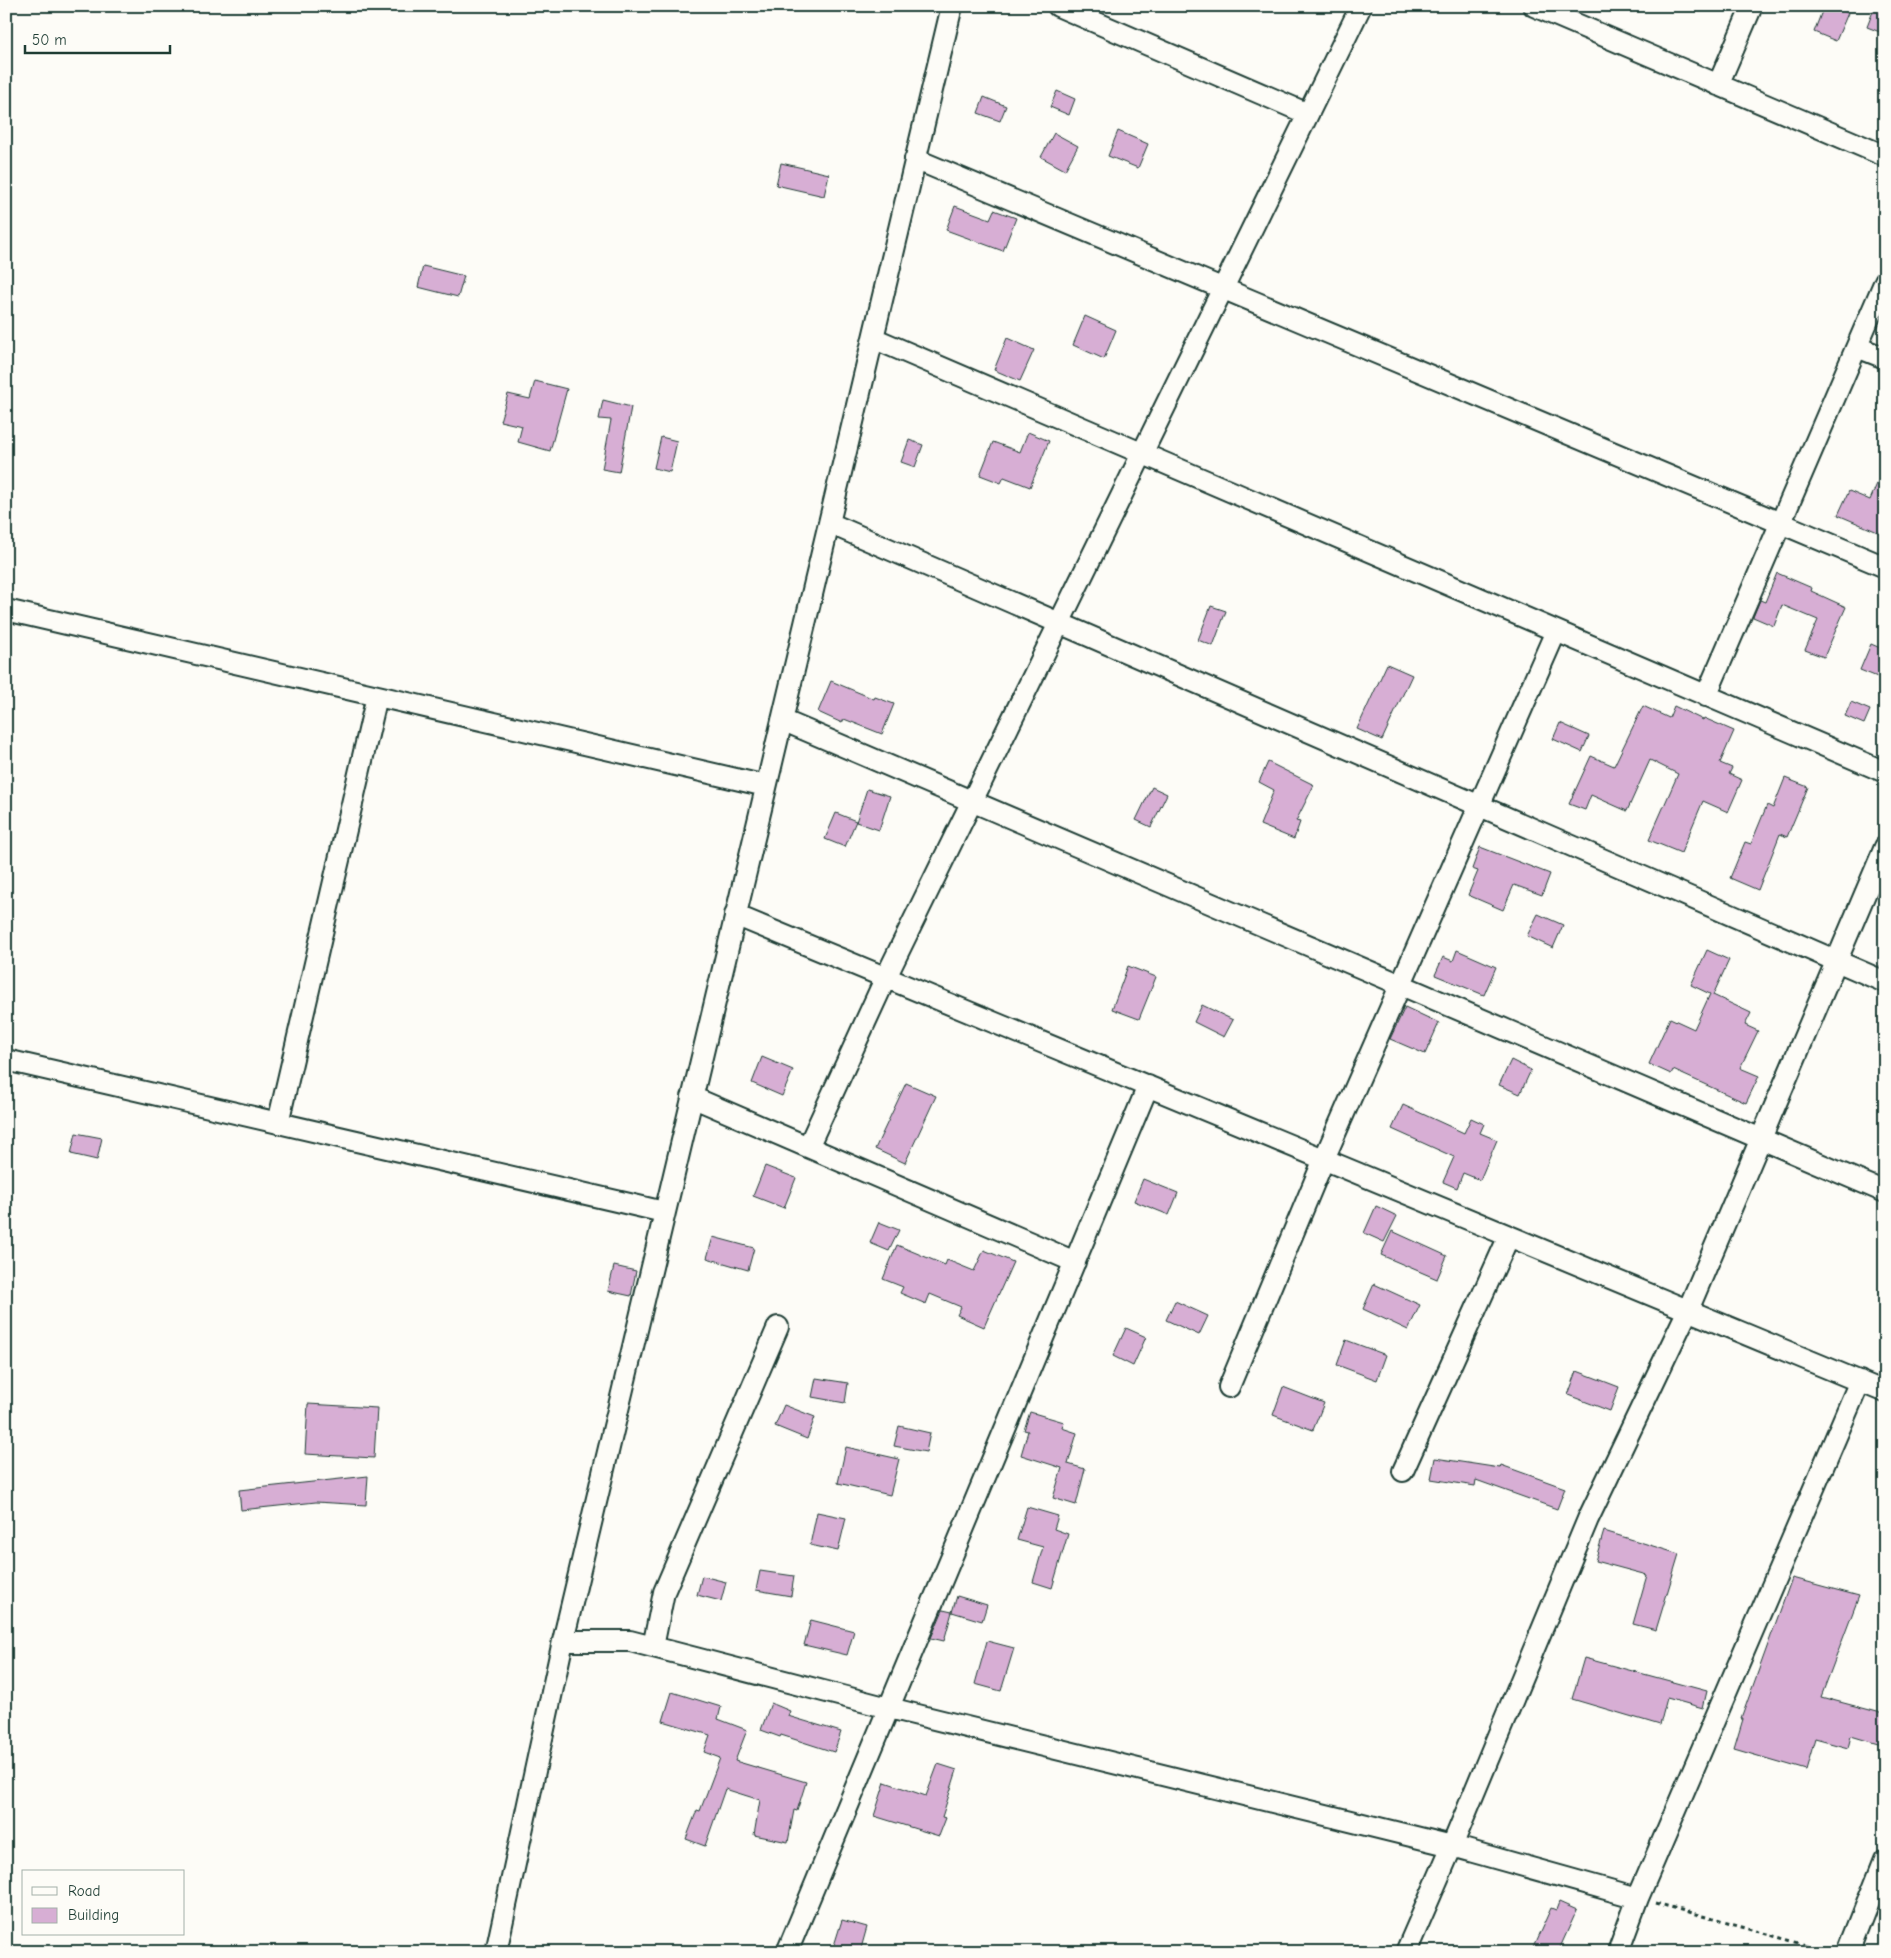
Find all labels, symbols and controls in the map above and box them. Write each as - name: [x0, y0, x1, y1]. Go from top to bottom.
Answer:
- scale bar: [25, 22, 170, 54]
- text: 50 m: [32, 31, 67, 49]
- legend: [22, 1870, 185, 1936]
- text: Road: [68, 1882, 100, 1900]
- text: Building: [68, 1906, 119, 1924]

